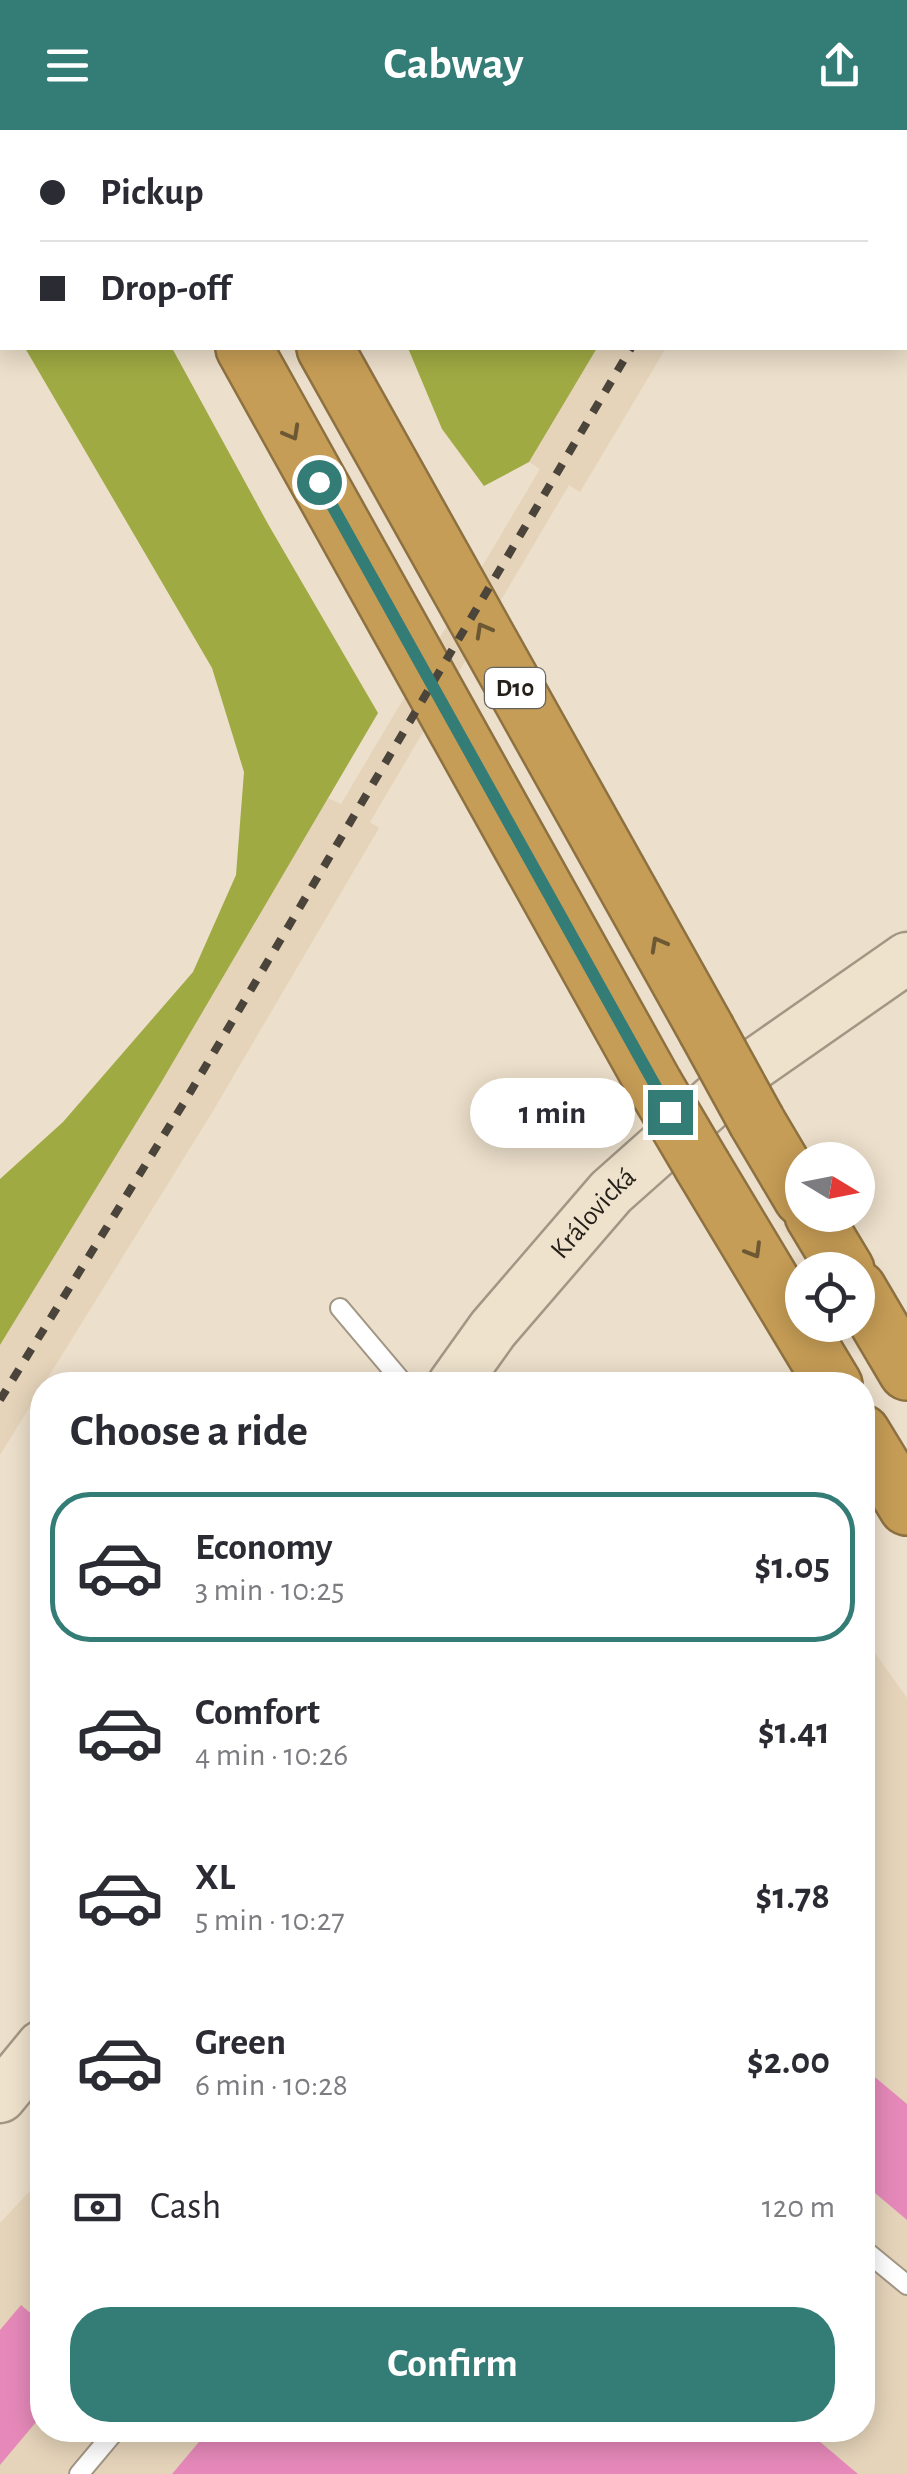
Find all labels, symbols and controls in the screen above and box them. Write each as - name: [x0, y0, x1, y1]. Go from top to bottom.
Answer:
- icon: menu: [40, 38, 95, 93]
- icon: share: [812, 38, 867, 93]
- text: Cabway: [383, 42, 524, 87]
- text: Pickup: [100, 174, 204, 212]
- text: Drop-off: [100, 270, 231, 308]
- one-way arrow: [279, 422, 299, 440]
- route start: [297, 460, 342, 505]
- one-way arrow: [475, 623, 495, 641]
- road number: D10: [485, 668, 545, 708]
- one-way arrow: [651, 937, 671, 955]
- callout: 1 min: [470, 1077, 635, 1147]
- route end: [648, 1090, 693, 1135]
- text: 1 min: [519, 1097, 586, 1129]
- north arrow: [785, 1142, 875, 1232]
- map controls: [785, 1142, 875, 1342]
- street label: Královická: [546, 1163, 641, 1264]
- one-way arrow: [742, 1240, 761, 1258]
- button: locate: [785, 1252, 875, 1342]
- text: Choose a ride: [70, 1409, 308, 1454]
- icon: car: [75, 1522, 165, 1612]
- text: Economy: [195, 1529, 333, 1567]
- text: $1.05: [754, 1548, 830, 1586]
- text: 3 min · 10:25: [195, 1574, 344, 1606]
- icon: car: [75, 1687, 165, 1777]
- text: Comfort: [195, 1694, 320, 1732]
- text: $1.41: [758, 1713, 830, 1751]
- text: 4 min · 10:26: [195, 1739, 348, 1771]
- icon: car: [75, 1852, 165, 1942]
- text: XL: [195, 1859, 235, 1897]
- text: $1.78: [755, 1878, 830, 1916]
- text: 5 min · 10:27: [195, 1904, 345, 1936]
- icon: car: [75, 2017, 165, 2107]
- text: Green: [195, 2024, 286, 2062]
- text: $2.00: [747, 2043, 830, 2081]
- text: 6 min · 10:28: [195, 2069, 348, 2101]
- icon: cash: [70, 2180, 125, 2235]
- text: Cash: [150, 2188, 221, 2226]
- text: 120 m: [762, 2191, 835, 2223]
- button: Confirm: [70, 2307, 835, 2422]

